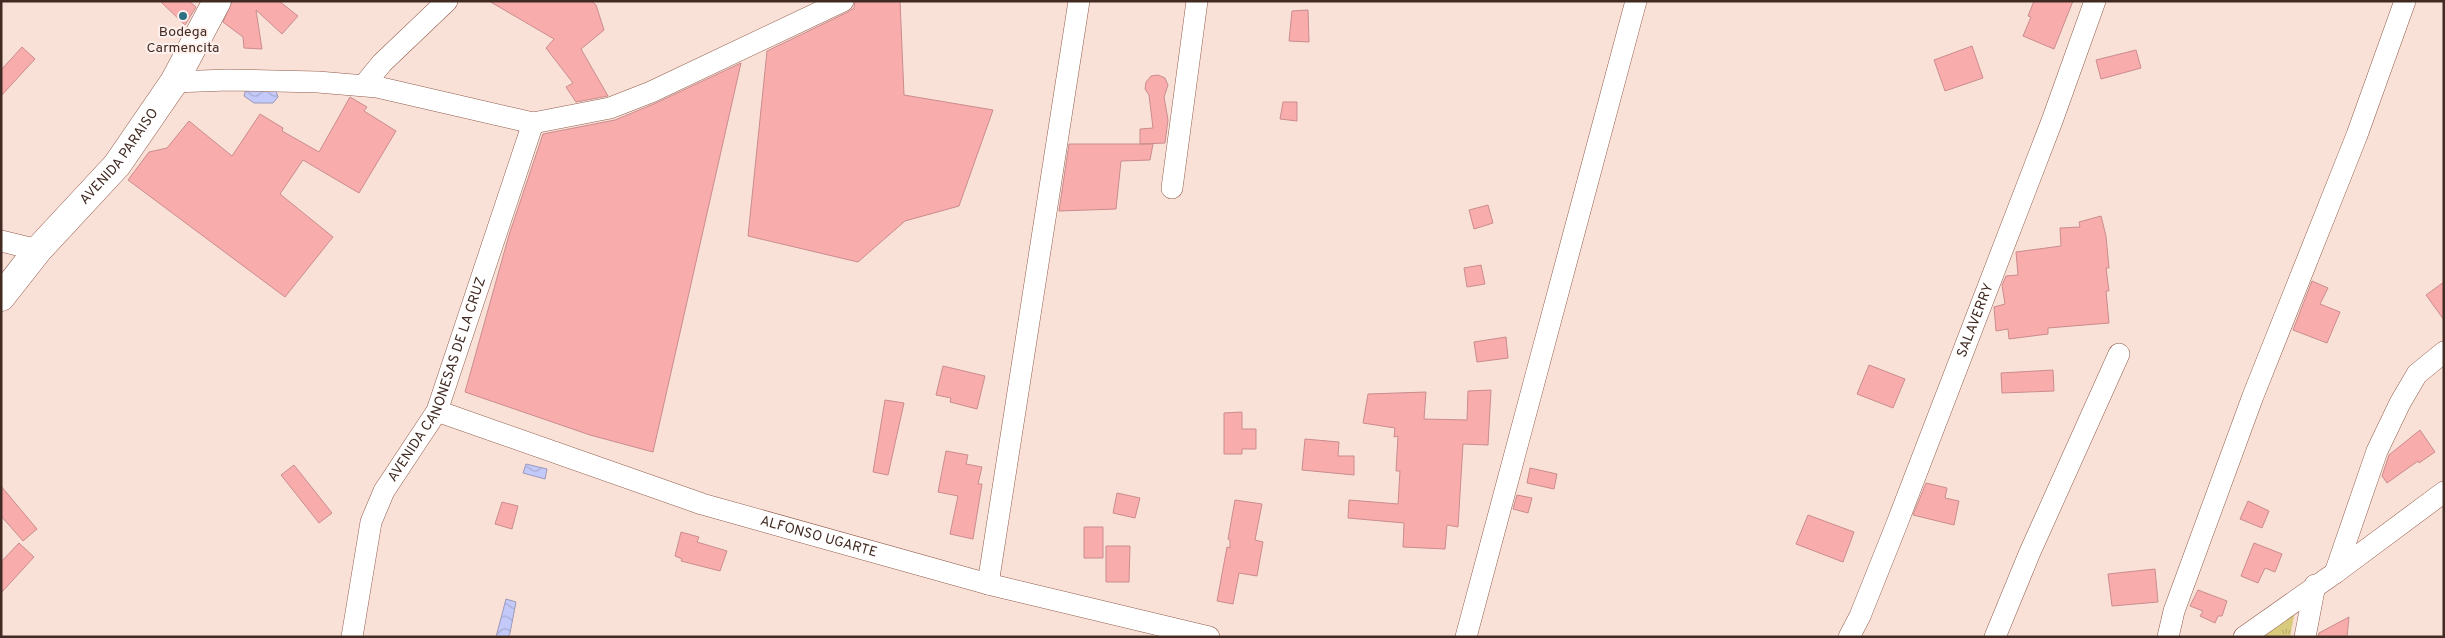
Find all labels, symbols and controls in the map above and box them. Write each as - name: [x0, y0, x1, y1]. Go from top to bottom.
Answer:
- marker: Bodega Carmencita: [177, 10, 189, 22]
- place label: Bodega Carmencita: [147, 24, 219, 57]
- street label: AVENIDA PARAISO: [76, 105, 162, 208]
- street label: AVENIDA CANONESAS DE LA CRUZ: [384, 275, 490, 485]
- street label: SALAVERRY: [1953, 281, 1997, 360]
- street label: ALFONSO UGARTE: [758, 512, 879, 561]

